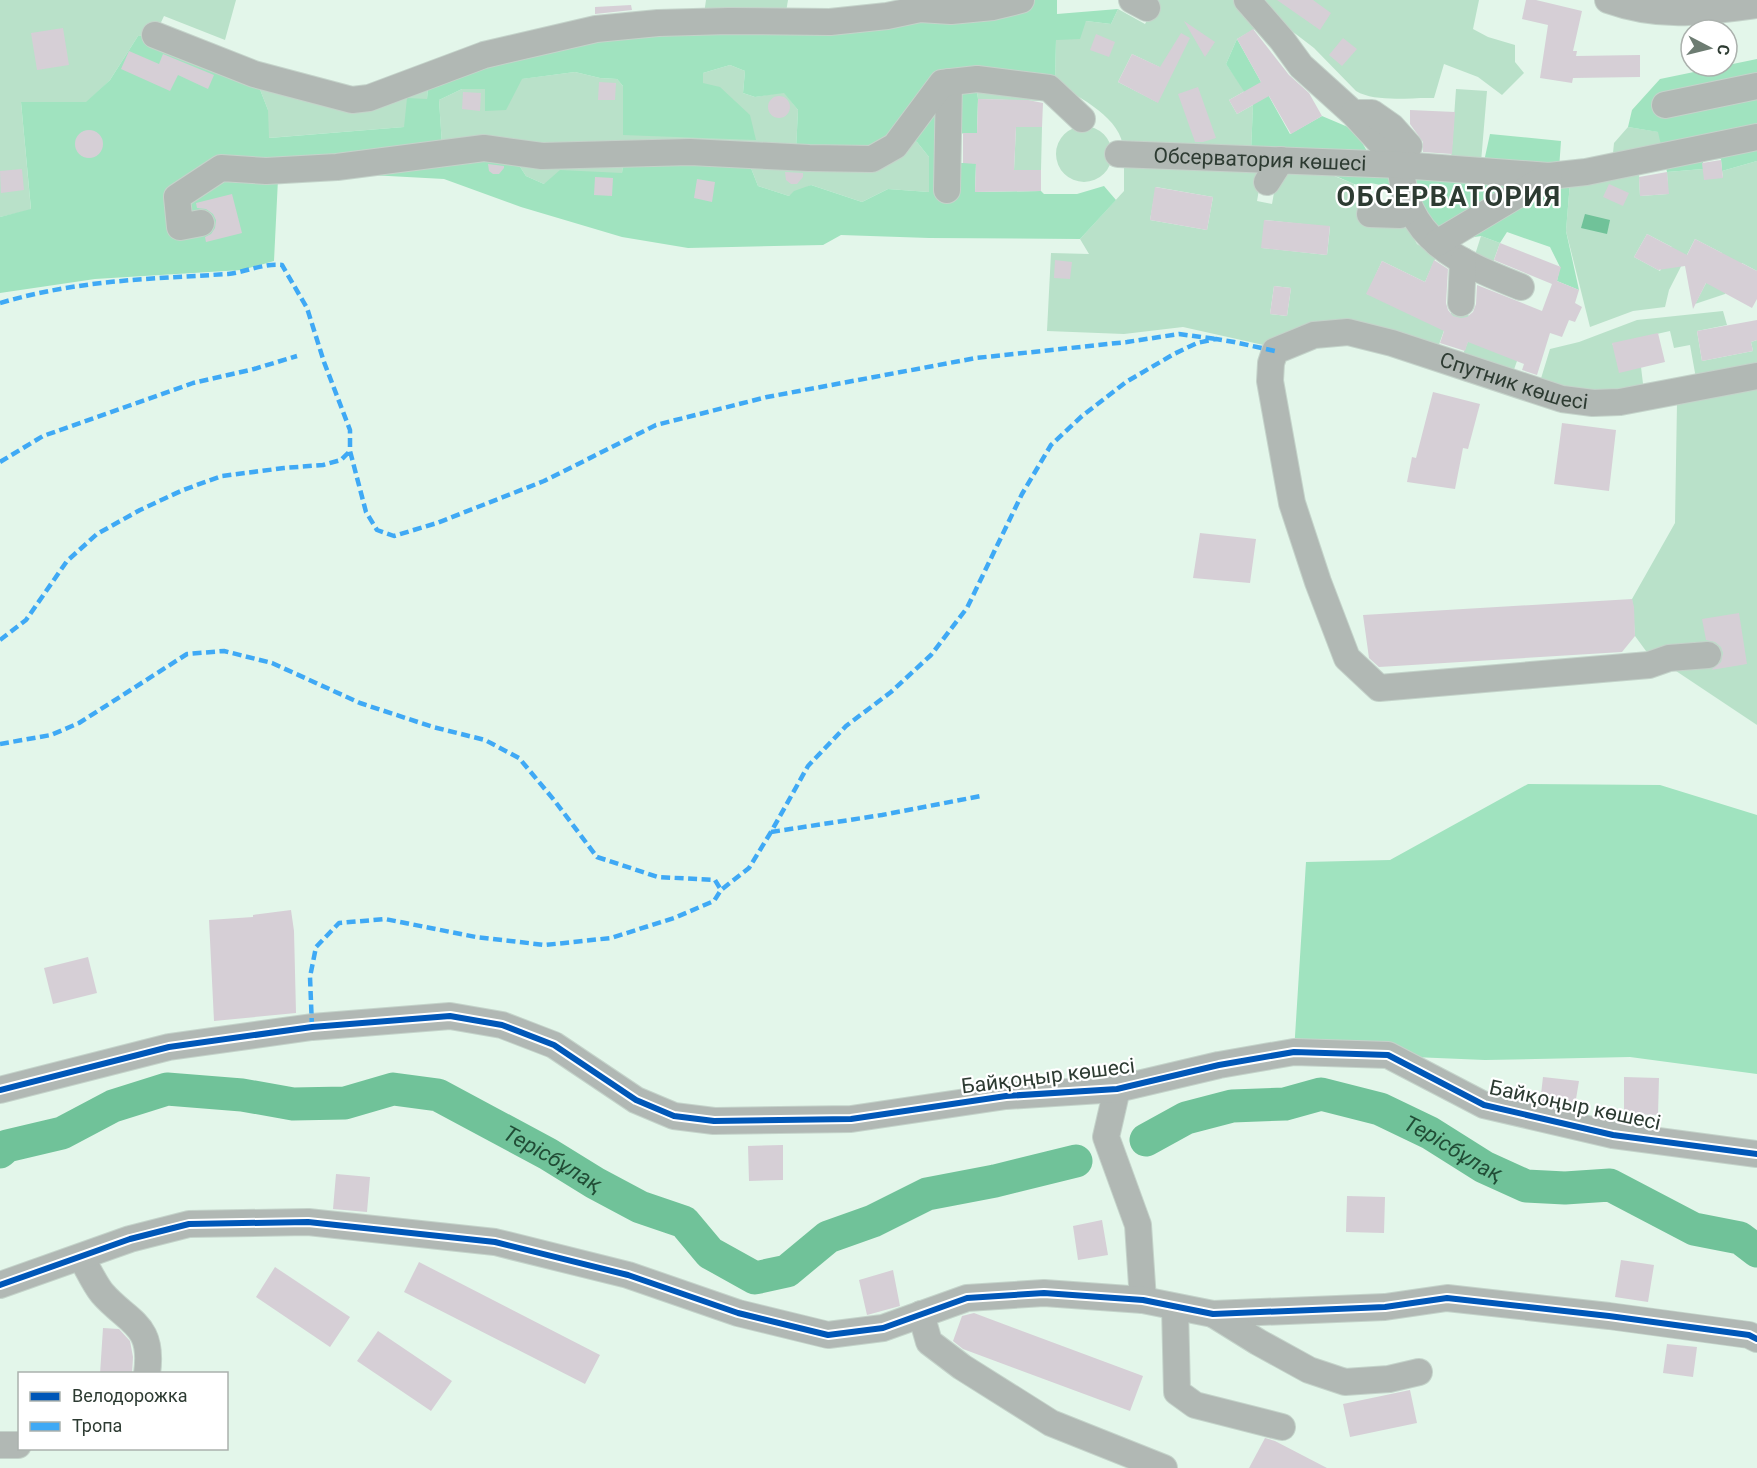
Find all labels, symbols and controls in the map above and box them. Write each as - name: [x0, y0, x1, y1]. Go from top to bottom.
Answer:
- north arrow: [1679, 18, 1739, 78]
- text: С: [1713, 43, 1733, 56]
- street label: Обсерватория көшесі: [1153, 143, 1367, 176]
- district label: ОБСЕРВАТОРИЯ: [1337, 181, 1561, 213]
- street label: Спутник көшесі: [1437, 348, 1589, 414]
- street label: Байқоңыр көшесі: [960, 1053, 1136, 1099]
- street label: Байқоңыр көшесі: [1487, 1075, 1663, 1135]
- water label: Терісбұлақ: [1400, 1110, 1507, 1187]
- water label: Терісбұлақ: [499, 1120, 607, 1198]
- legend: [18, 1372, 228, 1450]
- text: Велодорожка: [72, 1385, 187, 1406]
- text: Тропа: [72, 1415, 122, 1436]

